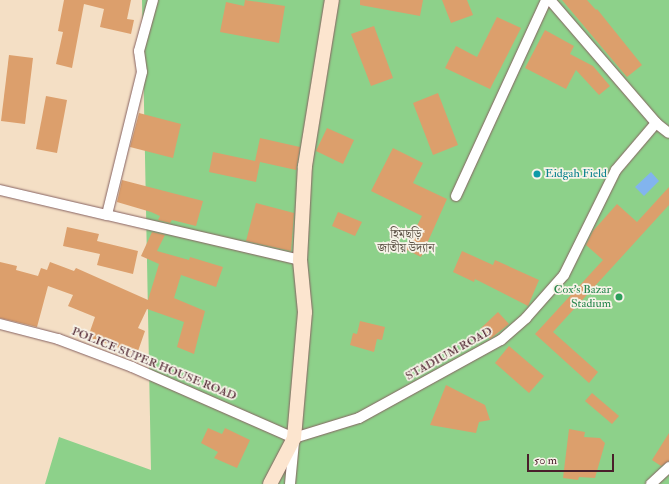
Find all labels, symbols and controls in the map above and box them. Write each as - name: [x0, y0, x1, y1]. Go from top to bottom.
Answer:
- place label: Eidgah Field: [545, 167, 607, 181]
- marker: Eidgah Field: [532, 169, 542, 179]
- park label: হিমছড়ি জাতীয় উদ্যান: [378, 228, 434, 256]
- place label: Cox's Bazar Stadium: [554, 283, 611, 311]
- marker: Cox's Bazar Stadium: [614, 292, 624, 302]
- street label: POLICE SUPER HOUSE ROAD: [70, 324, 238, 404]
- street label: STADIUM ROAD: [403, 324, 495, 384]
- scale bar: [529, 446, 616, 472]
- text: 50 m: [534, 453, 557, 468]

